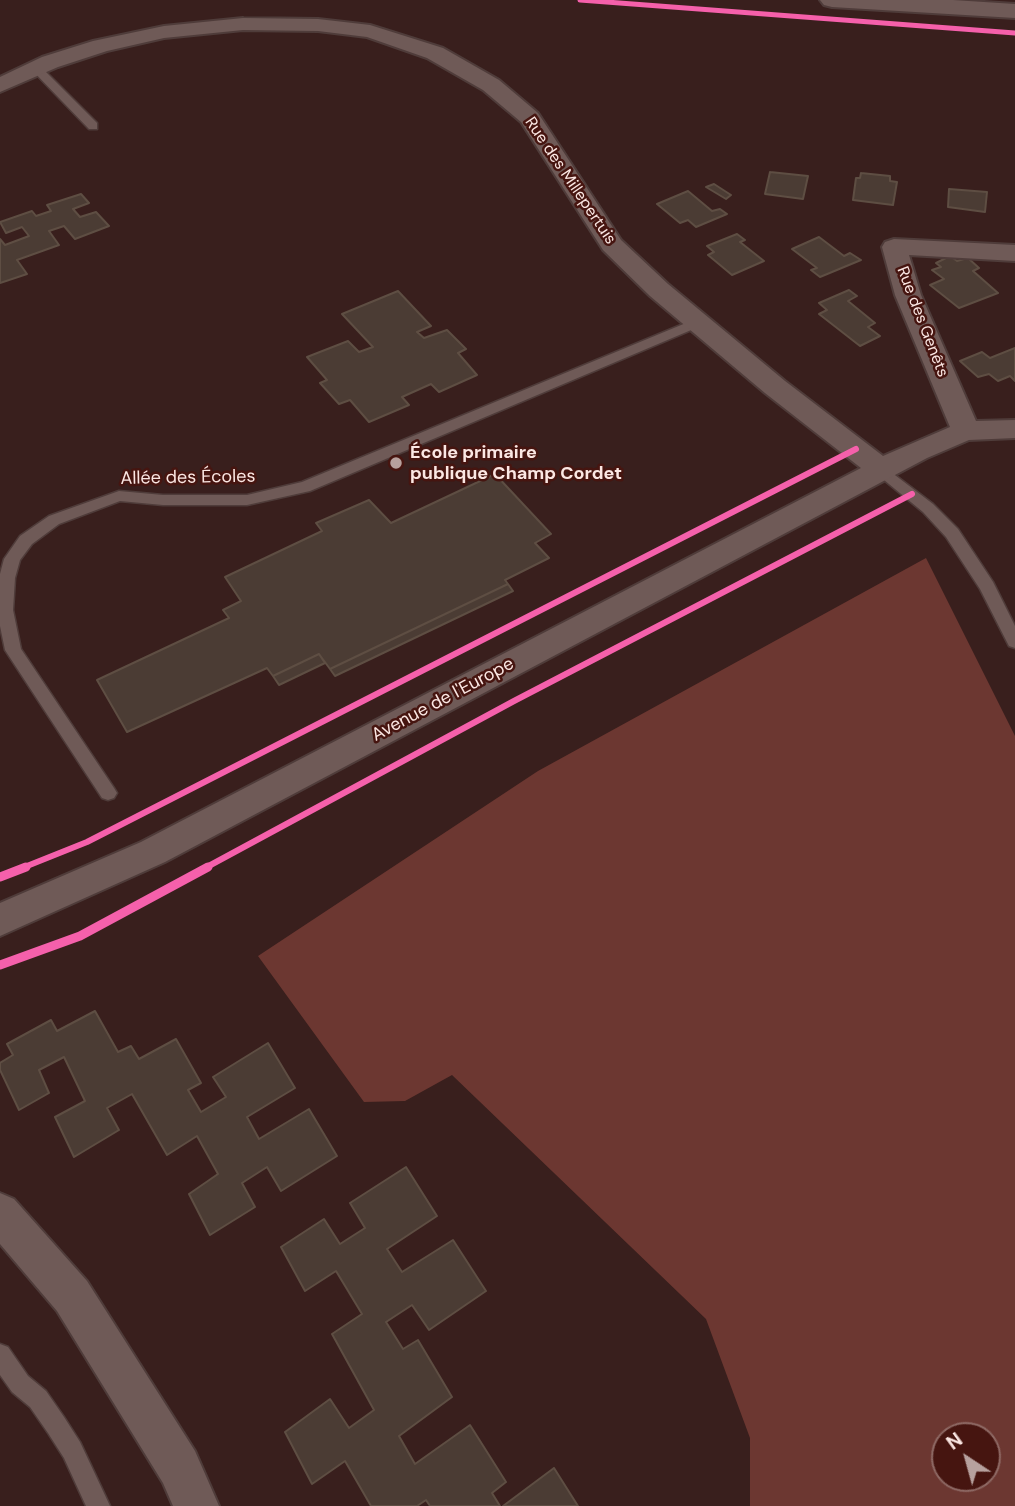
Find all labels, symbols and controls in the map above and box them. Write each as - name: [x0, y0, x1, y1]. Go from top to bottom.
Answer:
- street label: Rue des Millepertuis: [520, 114, 620, 248]
- street label: Rue des Genêts: [892, 264, 952, 380]
- place label: École primaire publique Champ Cordet: [410, 442, 622, 484]
- marker: École primaire publique Champ Cordet: [388, 455, 404, 471]
- street label: Allée des Écoles: [120, 466, 256, 490]
- street label: Avenue de l'Europe: [368, 653, 518, 747]
- north arrow: [931, 1422, 1001, 1492]
- text: N: [942, 1427, 967, 1455]

